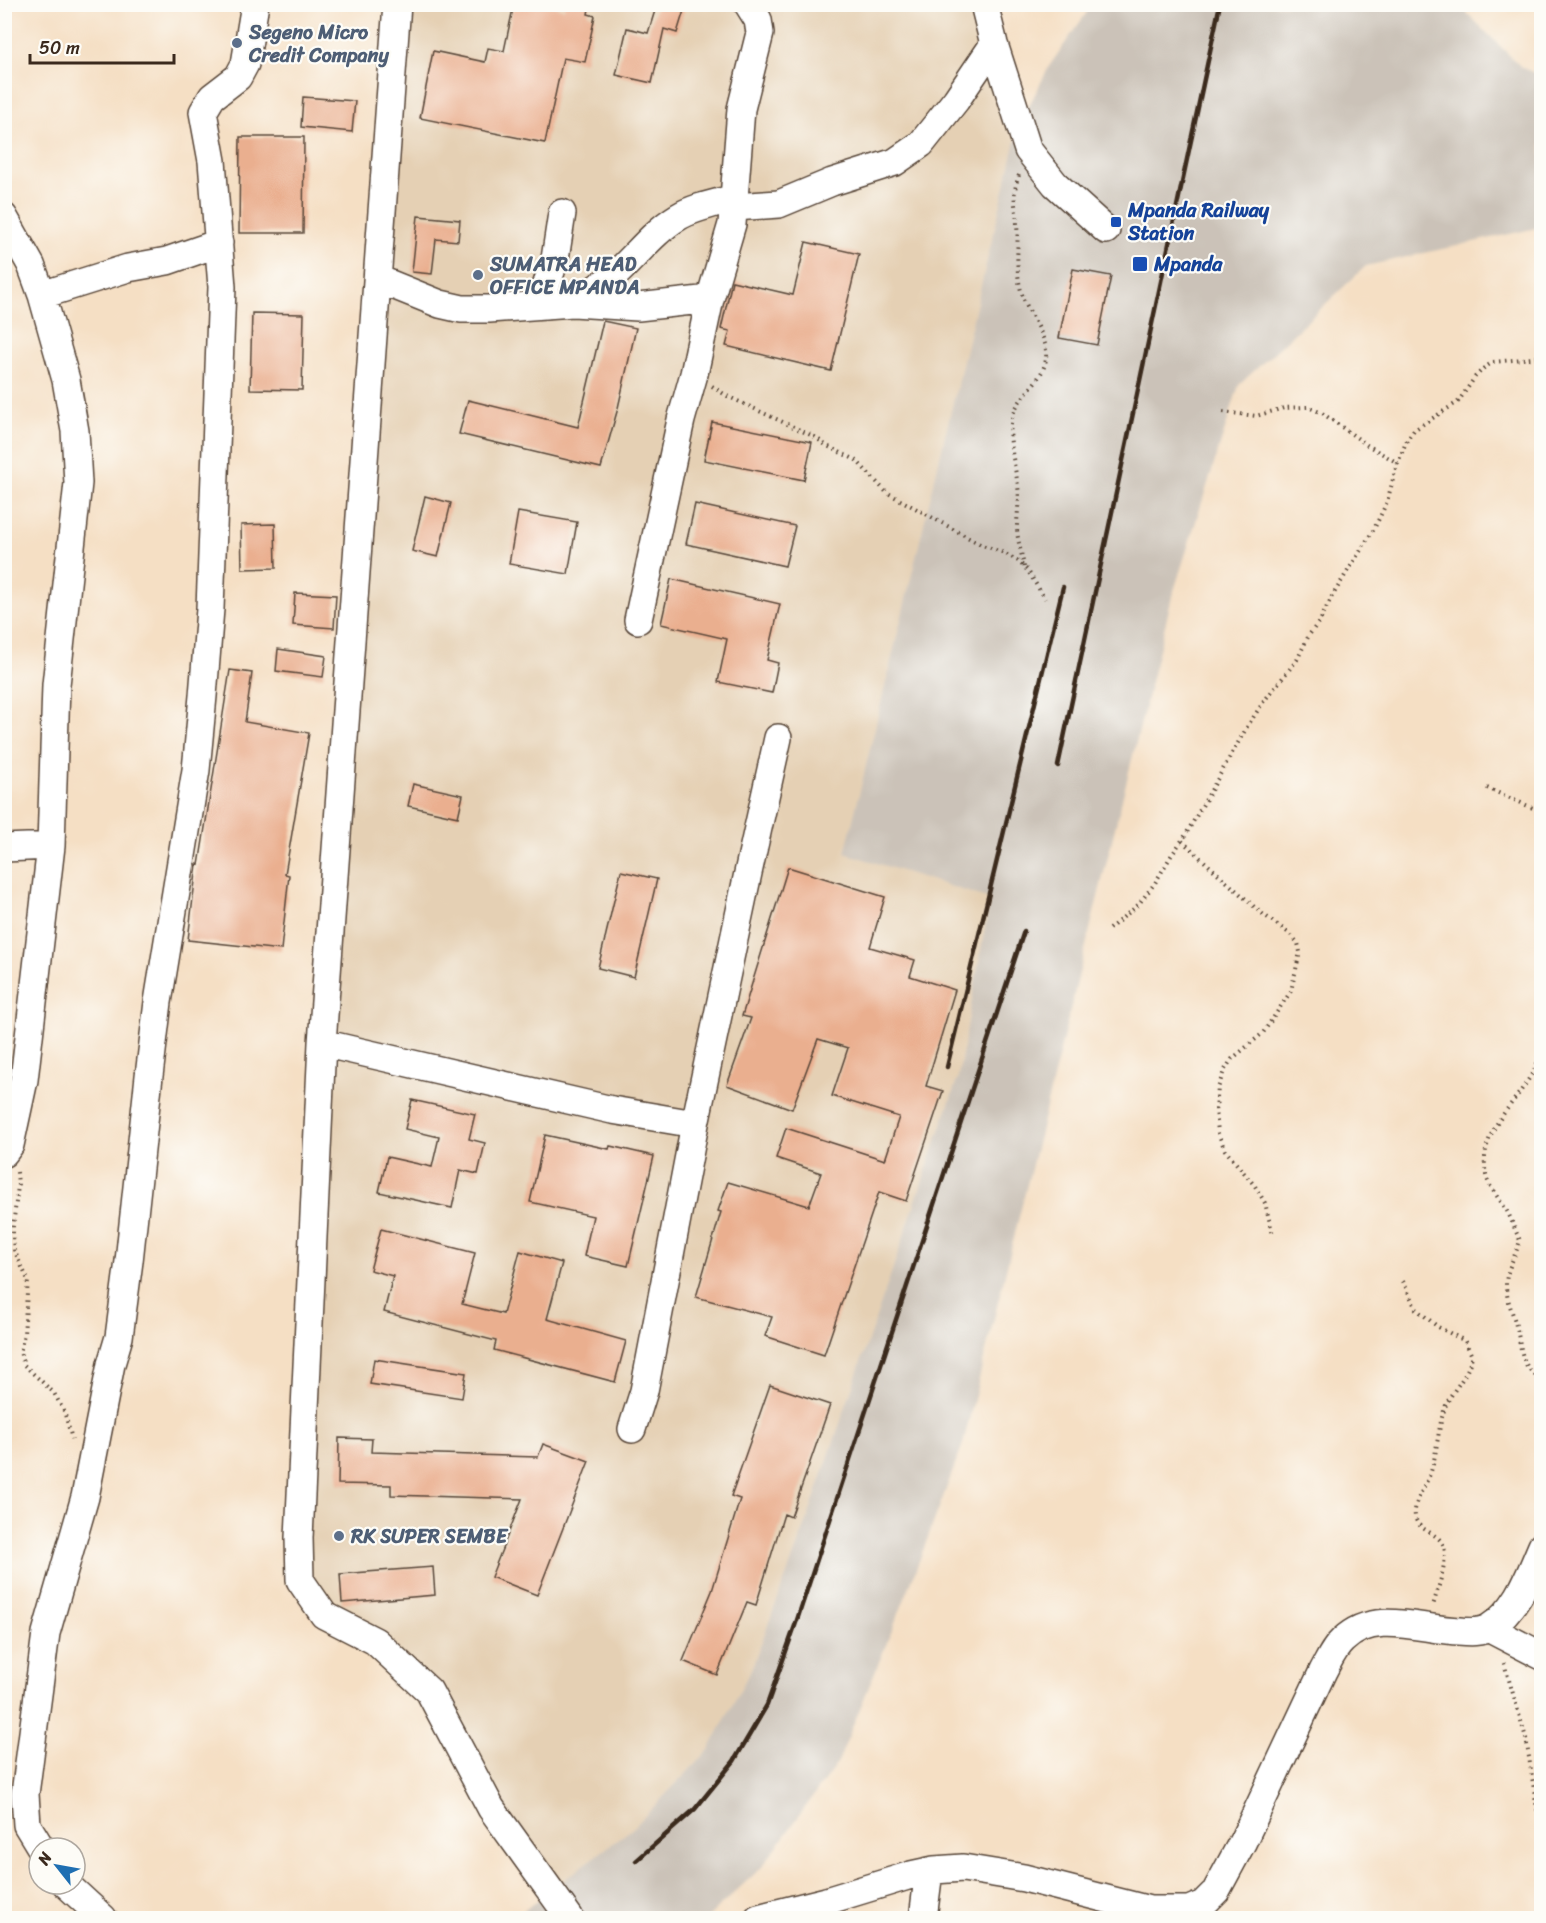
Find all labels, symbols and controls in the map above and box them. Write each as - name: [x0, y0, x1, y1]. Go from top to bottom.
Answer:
- place label: Segeno Micro Credit Company: [248, 15, 389, 73]
- scale bar: [30, 27, 174, 65]
- text: 50 m: [39, 32, 80, 64]
- marker: Segeno Micro Credit Company: [230, 36, 244, 50]
- place label: Mpanda Railway Station: [1127, 193, 1270, 251]
- marker: Mpanda Railway Station: [1109, 215, 1123, 229]
- place label: SUMATRA HEAD OFFICE MPANDA: [489, 247, 639, 305]
- place label: Mpanda: [1153, 247, 1223, 282]
- marker: Mpanda: [1131, 255, 1149, 273]
- marker: SUMATRA HEAD OFFICE MPANDA: [471, 268, 485, 282]
- place label: RK SUPER SEMBE: [350, 1519, 509, 1554]
- marker: RK SUPER SEMBE: [332, 1529, 346, 1543]
- north arrow: [27, 1836, 87, 1896]
- text: N: [29, 1846, 60, 1872]

